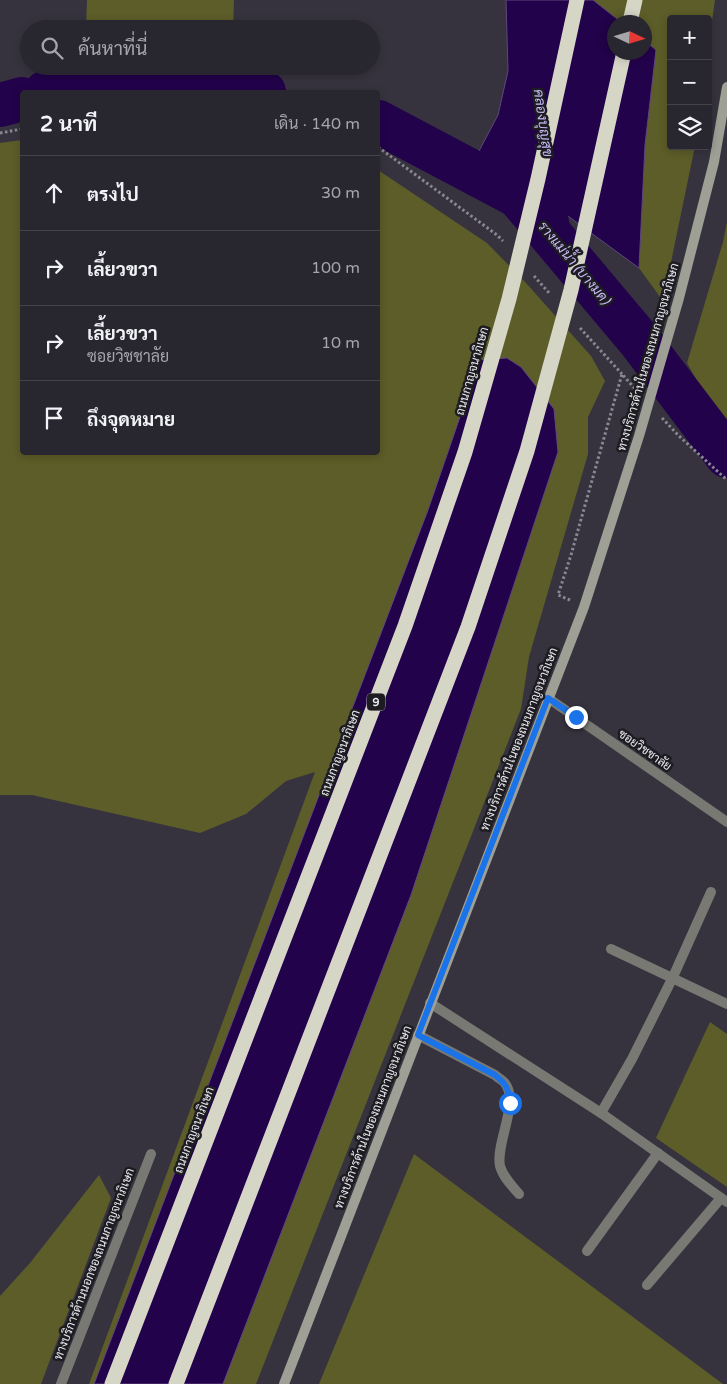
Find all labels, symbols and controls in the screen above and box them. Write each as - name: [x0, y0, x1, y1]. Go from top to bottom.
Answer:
- north arrow: [607, 15, 652, 60]
- map controls: [667, 15, 712, 150]
- button: +: [667, 15, 712, 60]
- search box: [20, 20, 380, 75]
- icon: search: [38, 34, 66, 62]
- text: ค้นหาที่นี่: [78, 38, 147, 60]
- button: −: [667, 60, 712, 105]
- water label: คลองบุญสุข: [529, 88, 556, 159]
- button: layers: [667, 105, 712, 150]
- text: 2 นาที: [40, 112, 97, 137]
- text: เดิน · 140 m: [274, 114, 360, 134]
- icon: ahead: [40, 179, 68, 207]
- text: 30 m: [321, 183, 360, 203]
- text: ตรงไป: [87, 184, 139, 206]
- water label: รางแม่น้ำ (บางมด): [534, 215, 618, 309]
- icon: right: [40, 254, 68, 282]
- text: 100 m: [311, 258, 360, 278]
- text: เลี้ยวขวา: [87, 259, 158, 281]
- street label: ทางบริการด้านในของถนนกาญจนาภิเษก: [613, 261, 682, 453]
- text: เลี้ยวขวา: [87, 323, 158, 345]
- street label: ถนนกาญจนาภิเษก: [453, 325, 491, 417]
- icon: right: [40, 329, 68, 357]
- text: 10 m: [321, 333, 360, 353]
- text: ซอยวิชชาลัย: [87, 347, 169, 367]
- icon: arrive: [40, 404, 68, 432]
- text: ถึงจุดหมาย: [87, 409, 175, 431]
- street label: ทางบริการด้านในของถนนกาญจนาภิเษก: [477, 645, 560, 832]
- road number: 9: [367, 694, 385, 710]
- route end: [565, 706, 588, 729]
- street label: ถนนกาญจนาภิเษก: [317, 708, 363, 798]
- street label: ซอยวิชชาลัย: [616, 727, 674, 773]
- street label: ทางบริการด้านในของถนนกาญจนาภิเษก: [331, 1023, 414, 1210]
- street label: ถนนกาญจนาภิเษก: [171, 1085, 217, 1175]
- route start: [499, 1092, 522, 1115]
- street label: ทางบริการด้านนอกของถนนกาญจนาภิเษก: [51, 1166, 137, 1362]

